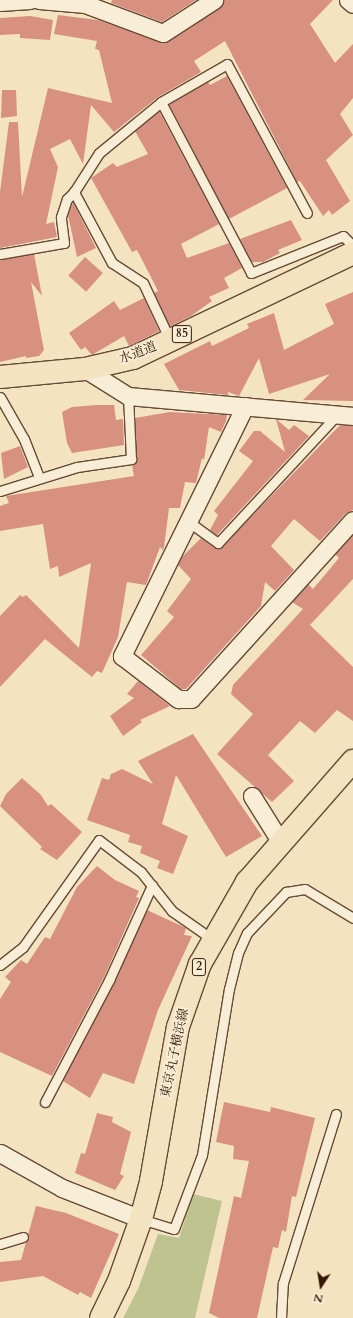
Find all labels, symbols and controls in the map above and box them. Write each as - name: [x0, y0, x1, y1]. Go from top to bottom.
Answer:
- road number: 85: [171, 324, 193, 344]
- street label: 水道道: [117, 339, 159, 367]
- road number: 2: [191, 957, 207, 977]
- street label: 東京丸子横浜線: [158, 1007, 192, 1099]
- north arrow: [301, 1266, 341, 1306]
- text: N: [312, 1290, 325, 1307]

